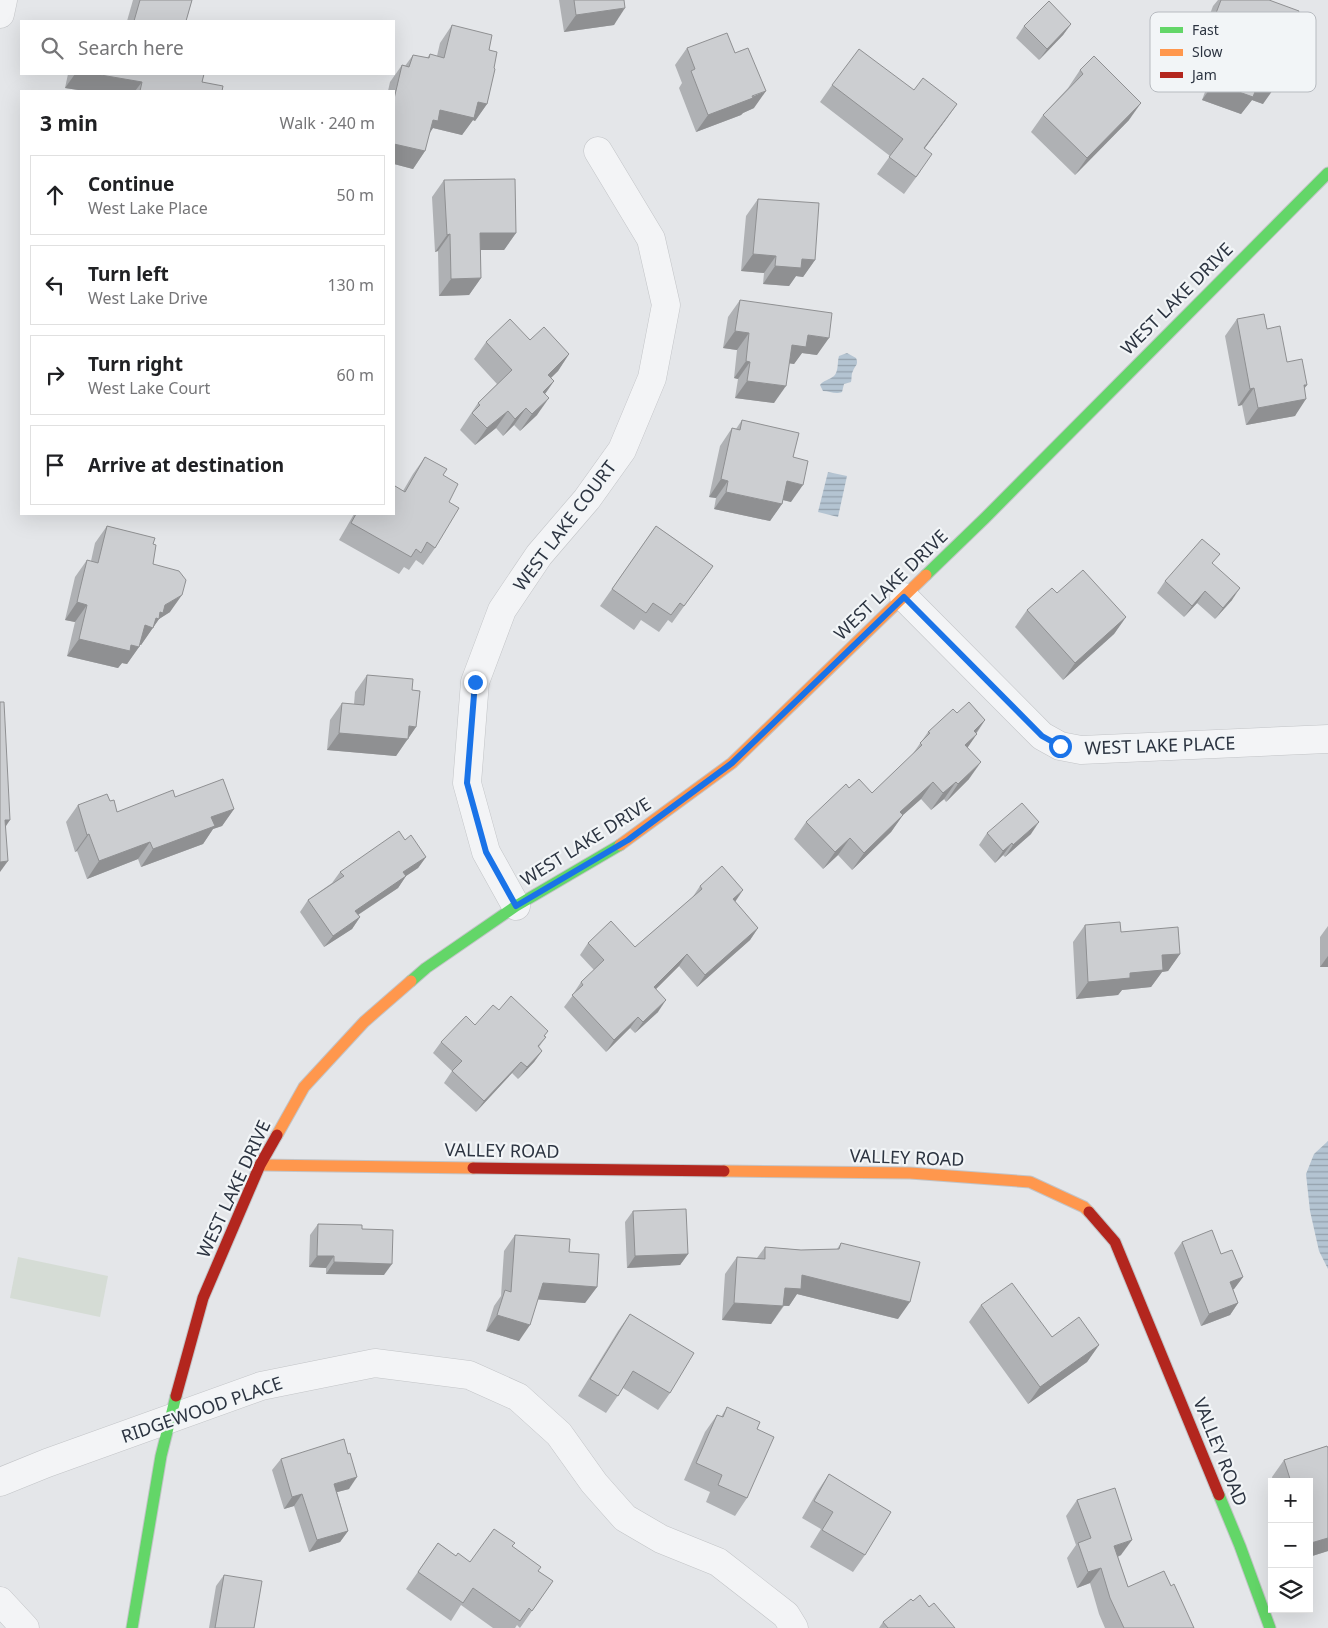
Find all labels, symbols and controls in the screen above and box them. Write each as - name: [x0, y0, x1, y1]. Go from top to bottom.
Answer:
- legend: [1150, 12, 1316, 92]
- search box: [20, 20, 395, 75]
- text: Fast: [1192, 20, 1219, 39]
- icon: search: [38, 34, 66, 62]
- text: Search here: [78, 35, 184, 61]
- text: Slow: [1192, 42, 1223, 61]
- text: Jam: [1190, 65, 1217, 84]
- text: 3 min: [40, 109, 98, 137]
- text: Walk · 240 m: [280, 112, 375, 134]
- text: Continue: [88, 171, 174, 197]
- icon: ahead: [41, 181, 69, 209]
- text: 50 m: [337, 184, 374, 206]
- text: West Lake Place: [88, 197, 208, 219]
- street label: WEST LAKE DRIVE: [1115, 237, 1238, 360]
- text: Turn left: [88, 261, 169, 287]
- icon: left: [41, 271, 69, 299]
- text: 130 m: [327, 274, 374, 296]
- text: West Lake Drive: [88, 287, 208, 309]
- text: Turn right: [88, 351, 183, 377]
- icon: right: [41, 361, 69, 389]
- text: 60 m: [337, 364, 374, 386]
- text: West Lake Court: [88, 377, 210, 399]
- icon: arrive: [41, 451, 69, 479]
- text: Arrive at destination: [88, 452, 284, 478]
- street label: WEST LAKE COURT: [507, 455, 621, 596]
- street label: WEST LAKE DRIVE: [828, 524, 952, 645]
- route end: [464, 671, 487, 694]
- street label: WEST LAKE PLACE: [1084, 730, 1236, 760]
- route start: [1049, 735, 1072, 758]
- street label: WEST LAKE DRIVE: [516, 791, 655, 891]
- street label: WEST LAKE DRIVE: [191, 1116, 276, 1261]
- street label: VALLEY ROAD: [444, 1137, 560, 1163]
- street label: VALLEY ROAD: [849, 1143, 965, 1171]
- street label: RIDGEWOOD PLACE: [118, 1370, 285, 1448]
- street label: VALLEY ROAD: [1188, 1394, 1254, 1509]
- map controls: [1268, 1478, 1313, 1613]
- button: +: [1268, 1478, 1313, 1523]
- button: −: [1268, 1523, 1313, 1568]
- button: layers: [1268, 1568, 1313, 1613]

